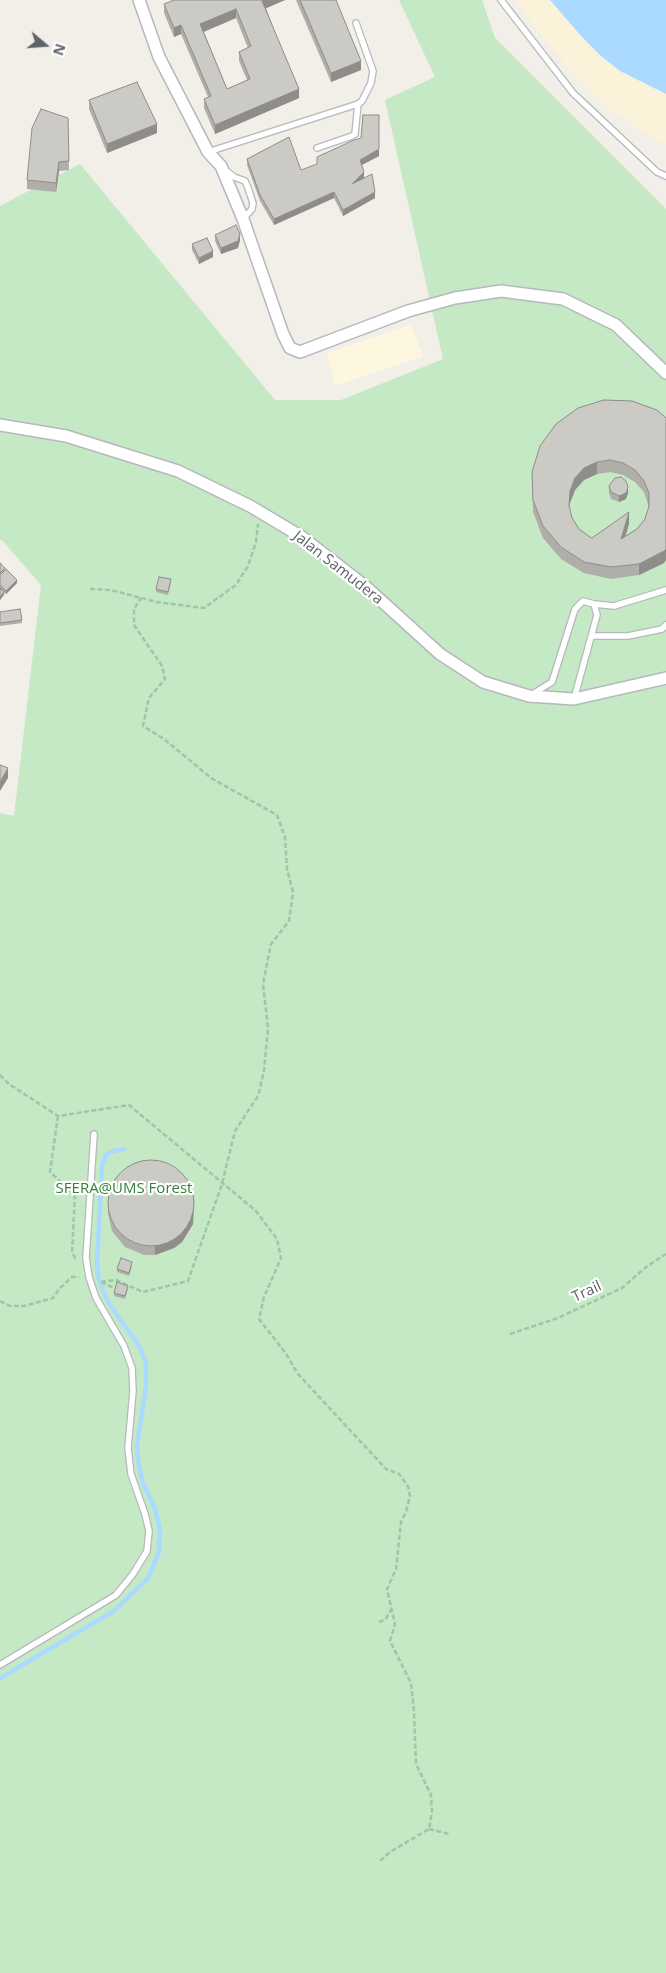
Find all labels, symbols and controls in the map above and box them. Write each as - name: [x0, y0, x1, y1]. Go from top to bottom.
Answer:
- north arrow: [20, 20, 70, 70]
- text: N: [49, 41, 71, 58]
- street label: Jalan Samudera: [289, 527, 387, 609]
- park label: SFERA@UMS Forest: [56, 1180, 192, 1198]
- street label: Trail: [569, 1277, 605, 1307]

